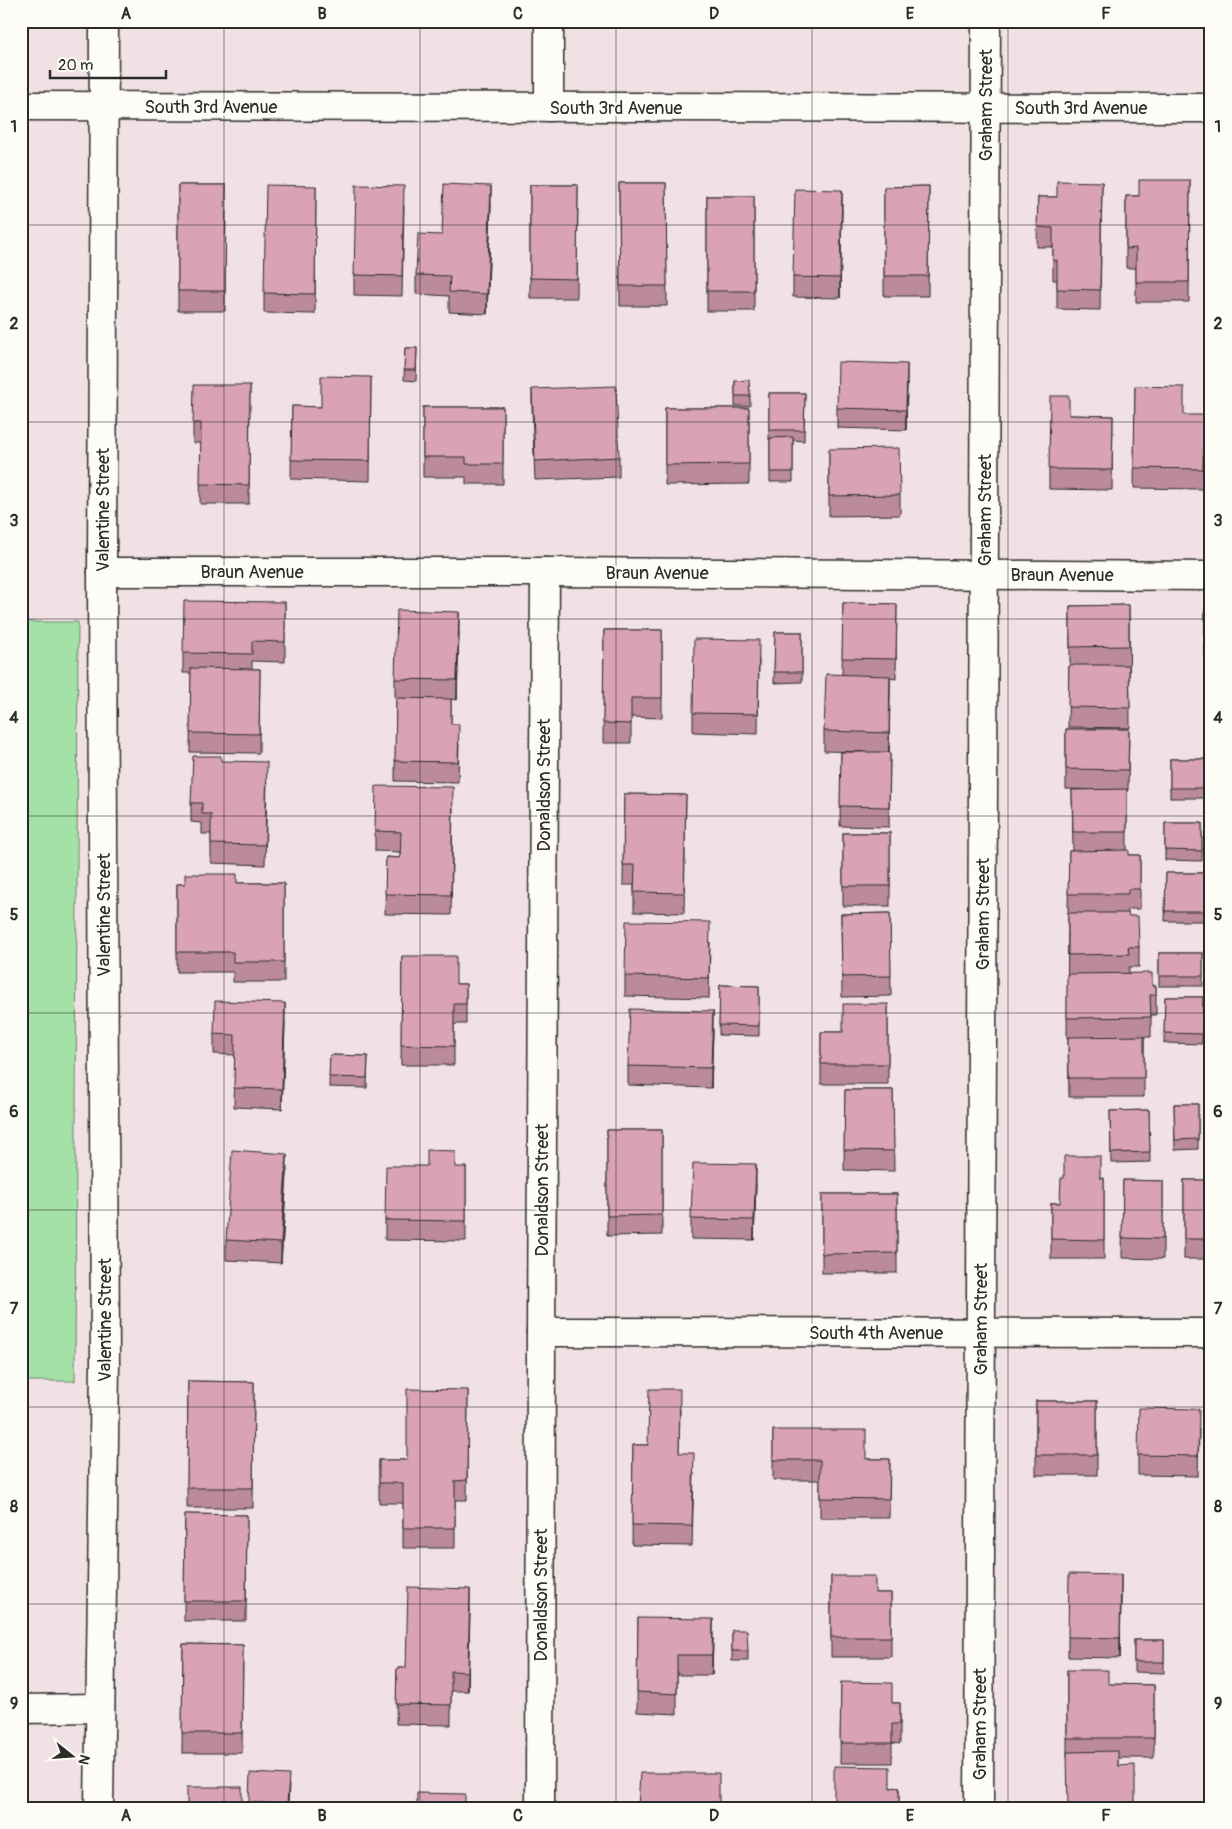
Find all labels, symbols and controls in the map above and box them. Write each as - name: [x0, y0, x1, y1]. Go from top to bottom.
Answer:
- text: A: [121, 4, 132, 24]
- text: B: [317, 4, 327, 24]
- text: C: [513, 4, 523, 24]
- text: D: [709, 4, 719, 24]
- text: E: [906, 4, 915, 24]
- text: F: [1101, 4, 1111, 24]
- scale bar: [50, 48, 166, 80]
- street label: Graham Street: [975, 48, 998, 161]
- text: 20 m: [58, 56, 93, 75]
- street label: South 3rd Avenue: [145, 96, 278, 119]
- street label: South 3rd Avenue: [550, 97, 683, 120]
- street label: South 3rd Avenue: [1015, 97, 1148, 120]
- text: 1: [11, 117, 17, 137]
- text: 1: [1215, 117, 1221, 137]
- text: 2: [10, 314, 19, 334]
- text: 2: [1214, 314, 1223, 334]
- street label: Valentine Street: [92, 447, 115, 572]
- street label: Graham Street: [974, 453, 997, 566]
- text: 3: [10, 511, 19, 531]
- text: 3: [1214, 511, 1223, 531]
- street label: Braun Avenue: [200, 561, 304, 584]
- street label: Braun Avenue: [605, 562, 709, 585]
- street label: Braun Avenue: [1010, 564, 1114, 587]
- text: 4: [9, 708, 19, 728]
- text: 4: [1213, 708, 1223, 728]
- street label: Donaldson Street: [533, 718, 556, 851]
- street label: Valentine Street: [93, 852, 116, 977]
- street label: Graham Street: [972, 857, 995, 970]
- text: 5: [10, 905, 19, 925]
- text: 5: [1214, 905, 1223, 925]
- text: 6: [9, 1102, 19, 1122]
- text: 6: [1213, 1102, 1223, 1122]
- street label: Donaldson Street: [531, 1123, 554, 1256]
- street label: Valentine Street: [94, 1257, 117, 1382]
- street label: Graham Street: [970, 1262, 993, 1375]
- text: 7: [10, 1299, 19, 1319]
- text: 7: [1214, 1299, 1223, 1319]
- street label: South 4th Avenue: [809, 1322, 943, 1345]
- text: 8: [10, 1497, 18, 1517]
- text: 8: [1214, 1497, 1222, 1517]
- street label: Donaldson Street: [530, 1528, 553, 1661]
- street label: Graham Street: [969, 1667, 992, 1780]
- text: 9: [10, 1694, 18, 1714]
- text: 9: [1214, 1694, 1222, 1714]
- north arrow: [48, 1732, 98, 1782]
- text: N: [74, 1753, 93, 1767]
- text: A: [121, 1806, 132, 1826]
- text: B: [317, 1806, 327, 1826]
- text: C: [513, 1806, 523, 1826]
- text: D: [709, 1806, 719, 1826]
- text: E: [906, 1806, 915, 1826]
- text: F: [1101, 1806, 1111, 1826]

